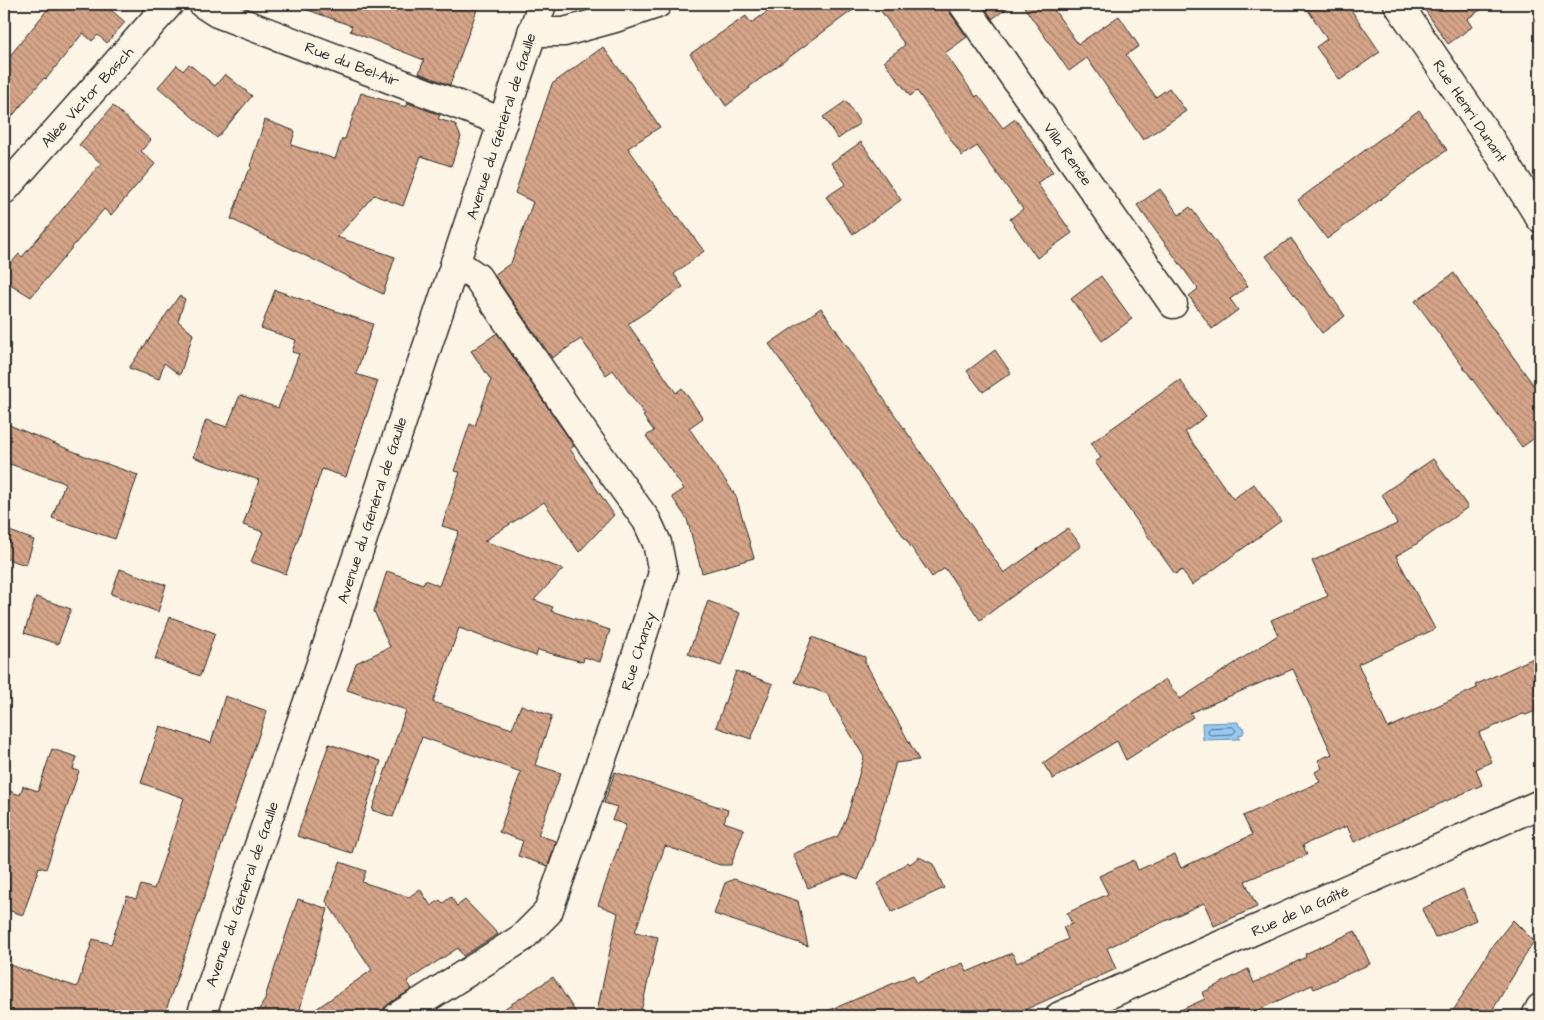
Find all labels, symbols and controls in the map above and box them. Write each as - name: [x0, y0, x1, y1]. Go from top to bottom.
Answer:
- street label: Avenue du Général de Gaulle: [461, 30, 542, 222]
- street label: Rue du Bel-Air: [302, 37, 402, 92]
- street label: Allée Victor Basch: [36, 42, 139, 152]
- street label: Rue Henri Dunant: [1427, 56, 1512, 167]
- street label: Villa Renée: [1038, 119, 1097, 190]
- street label: Avenue du Général de Gaulle: [332, 414, 413, 606]
- street label: Rue Chanzy: [616, 609, 662, 693]
- street label: Avenue du Général de Gaulle: [201, 799, 284, 990]
- street label: Rue de la Gaîté: [1248, 881, 1352, 942]

